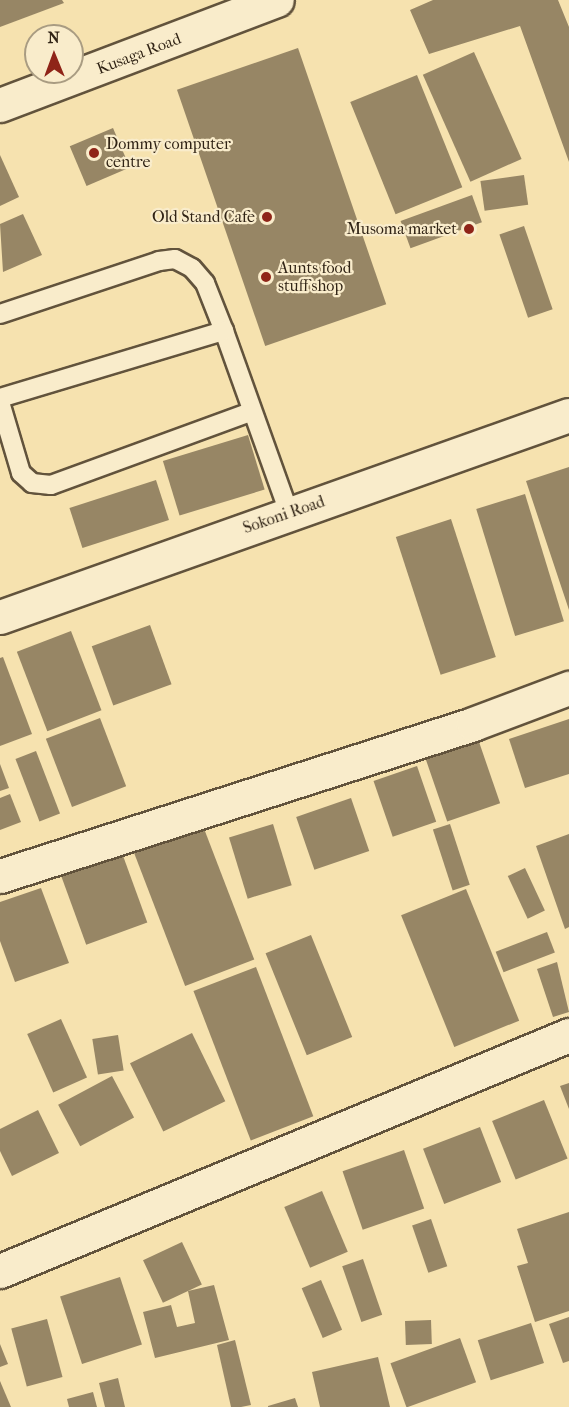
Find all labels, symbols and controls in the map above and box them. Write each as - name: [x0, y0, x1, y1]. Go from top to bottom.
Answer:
- north arrow: [24, 24, 84, 84]
- text: N: [47, 28, 60, 47]
- street label: Kusaga Road: [94, 29, 184, 79]
- place label: Dommy computer centre: [106, 134, 231, 172]
- marker: Dommy computer centre: [87, 146, 101, 160]
- place label: Old Stand Cafe: [152, 207, 255, 227]
- marker: Old Stand Cafe: [260, 210, 274, 224]
- place label: Musoma market: [346, 219, 457, 239]
- marker: Musoma market: [462, 222, 476, 236]
- place label: Aunts food stuff shop: [278, 258, 351, 296]
- marker: Aunts food stuff shop: [259, 270, 273, 284]
- street label: Sokoni Road: [241, 492, 327, 538]

